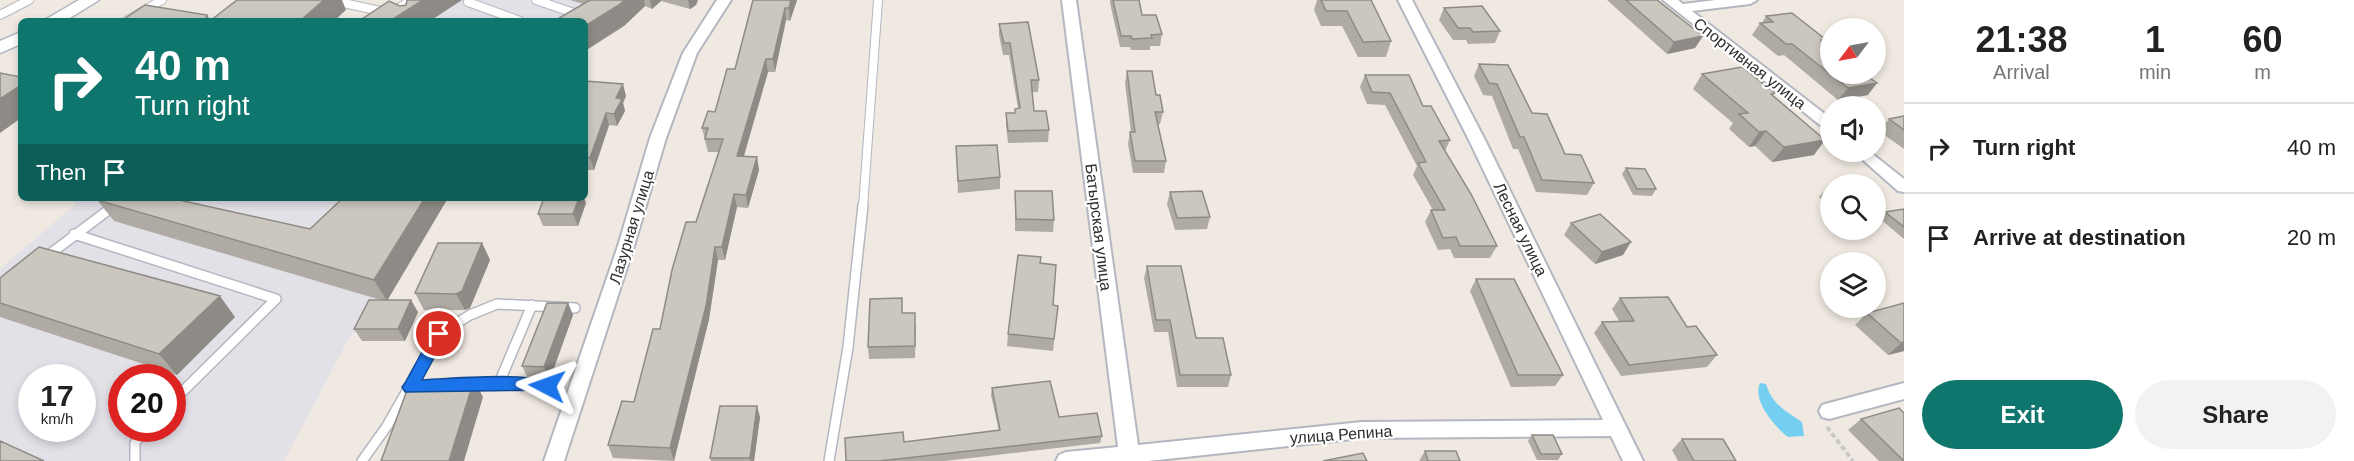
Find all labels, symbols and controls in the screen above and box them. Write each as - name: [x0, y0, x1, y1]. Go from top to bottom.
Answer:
- street label: Спортивная улица: [1690, 14, 1809, 112]
- north arrow: [1820, 18, 1886, 84]
- map controls: [1820, 18, 1886, 318]
- text: 21:38: [1975, 19, 2067, 60]
- text: 1: [2145, 19, 2165, 60]
- text: 60: [2243, 19, 2283, 60]
- icon: right: [36, 42, 114, 120]
- text: 40 m: [135, 42, 231, 89]
- text: Arrival: [1993, 61, 2050, 83]
- text: min: [2139, 61, 2171, 83]
- text: m: [2254, 61, 2271, 83]
- text: Turn right: [135, 91, 250, 121]
- button: sound: [1820, 96, 1886, 162]
- icon: right: [1922, 132, 1955, 165]
- text: Turn right: [1973, 135, 2075, 160]
- text: 40 m: [2287, 135, 2336, 160]
- icon: arrive: [98, 156, 131, 189]
- text: Then: [36, 160, 86, 185]
- street label: Батырская улица: [1082, 162, 1115, 292]
- street label: Лазурная улица: [606, 168, 657, 286]
- button: search: [1820, 174, 1886, 240]
- street label: Лесная улица: [1491, 180, 1551, 279]
- icon: arrive: [1922, 222, 1955, 255]
- text: Arrive at destination: [1973, 225, 2186, 250]
- text: 20 m: [2287, 225, 2336, 250]
- button: layers: [1820, 252, 1886, 318]
- pin: [413, 308, 464, 359]
- icon: arrive: [422, 317, 455, 350]
- position arrow: [515, 354, 579, 418]
- speed limit sign: 20: [108, 364, 186, 442]
- text: 17: [40, 379, 74, 412]
- button: Exit: [1922, 380, 2123, 449]
- button: Share: [2135, 380, 2336, 449]
- text: km/h: [41, 410, 73, 427]
- street label: улица Репина: [1289, 422, 1393, 447]

